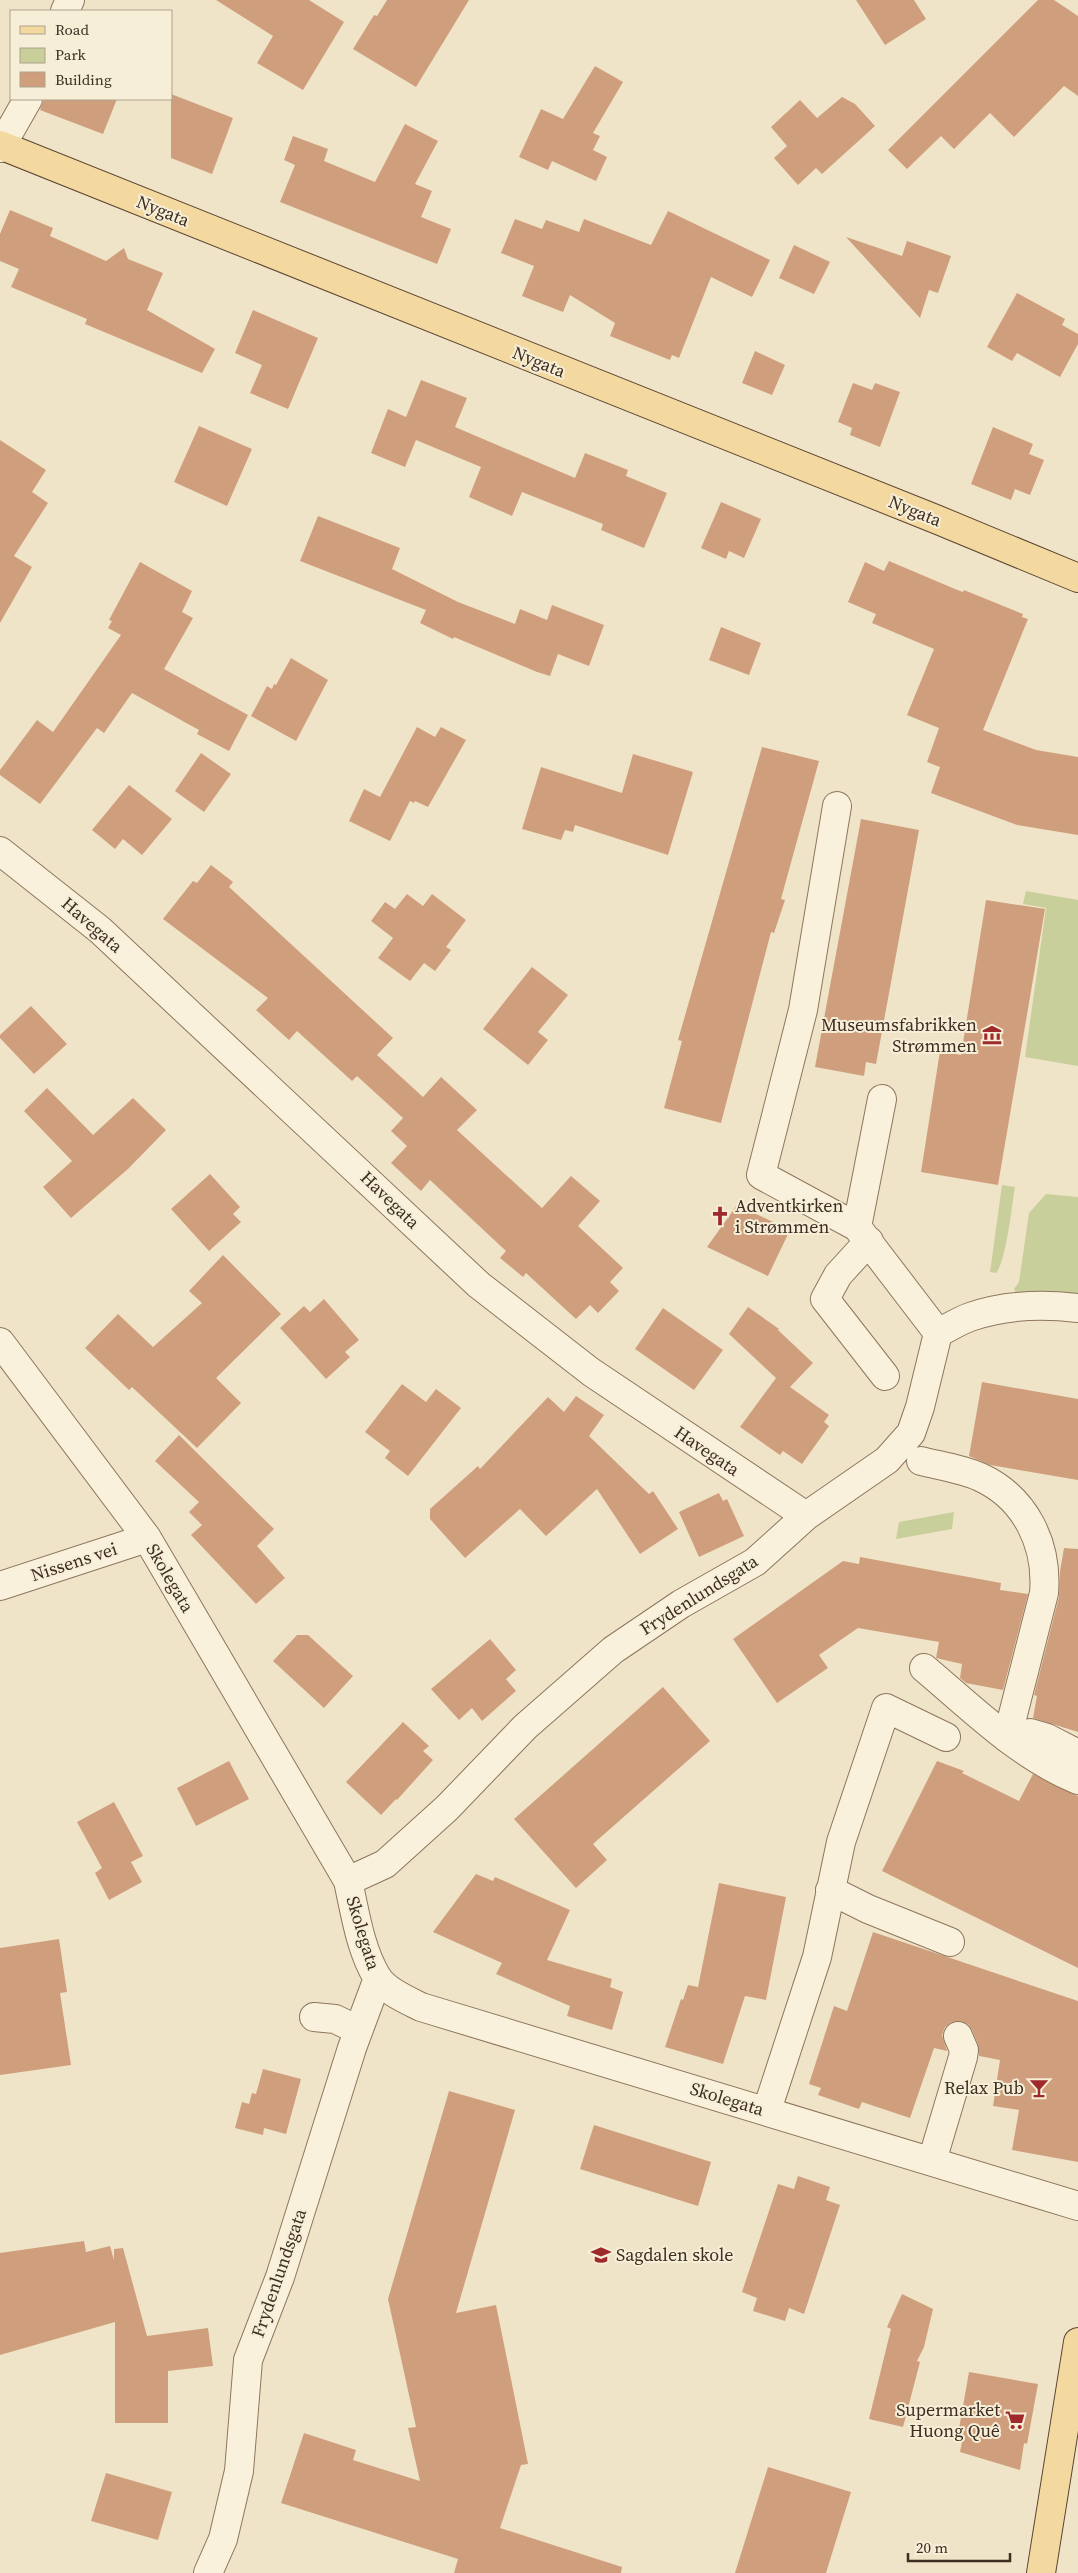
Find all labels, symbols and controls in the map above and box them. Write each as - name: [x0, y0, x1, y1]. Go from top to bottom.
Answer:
- legend: [10, 10, 172, 100]
- text: Road: [55, 19, 89, 40]
- text: Park: [55, 44, 87, 65]
- text: Building: [55, 69, 112, 90]
- street label: Nygata: [133, 189, 194, 233]
- street label: Nygata: [509, 340, 570, 384]
- street label: Nygata: [885, 489, 946, 533]
- street label: Havegata: [56, 891, 129, 959]
- place label: Museumsfabrikken Strømmen: [821, 1012, 977, 1058]
- museum icon: Museumsfabrikken Strømmen: [981, 1024, 1003, 1046]
- street label: Havegata: [355, 1165, 426, 1235]
- place label: Adventkirken i Strømmen: [735, 1193, 843, 1239]
- church icon: Adventkirken i Strømmen: [709, 1205, 731, 1227]
- street label: Havegata: [670, 1420, 745, 1482]
- street label: Nissens vei: [27, 1536, 120, 1587]
- street label: Skolegata: [141, 1539, 201, 1618]
- street label: Frydenlundsgata: [635, 1548, 763, 1641]
- street label: Skolegata: [340, 1893, 387, 1974]
- street label: Skolegata: [687, 2075, 768, 2122]
- place label: Relax Pub: [944, 2075, 1024, 2100]
- bar icon: Relax Pub: [1028, 2077, 1050, 2099]
- street label: Frydenlundsgata: [245, 2204, 313, 2341]
- place label: Sagdalen skole: [616, 2242, 734, 2267]
- school or university icon: Sagdalen skole: [590, 2244, 612, 2266]
- place label: Supermarket Huong Quê: [896, 2397, 1000, 2443]
- supermarket icon: Supermarket Huong Quê: [1004, 2409, 1026, 2431]
- scale bar: [908, 2530, 1010, 2562]
- text: 20 m: [916, 2537, 948, 2558]

